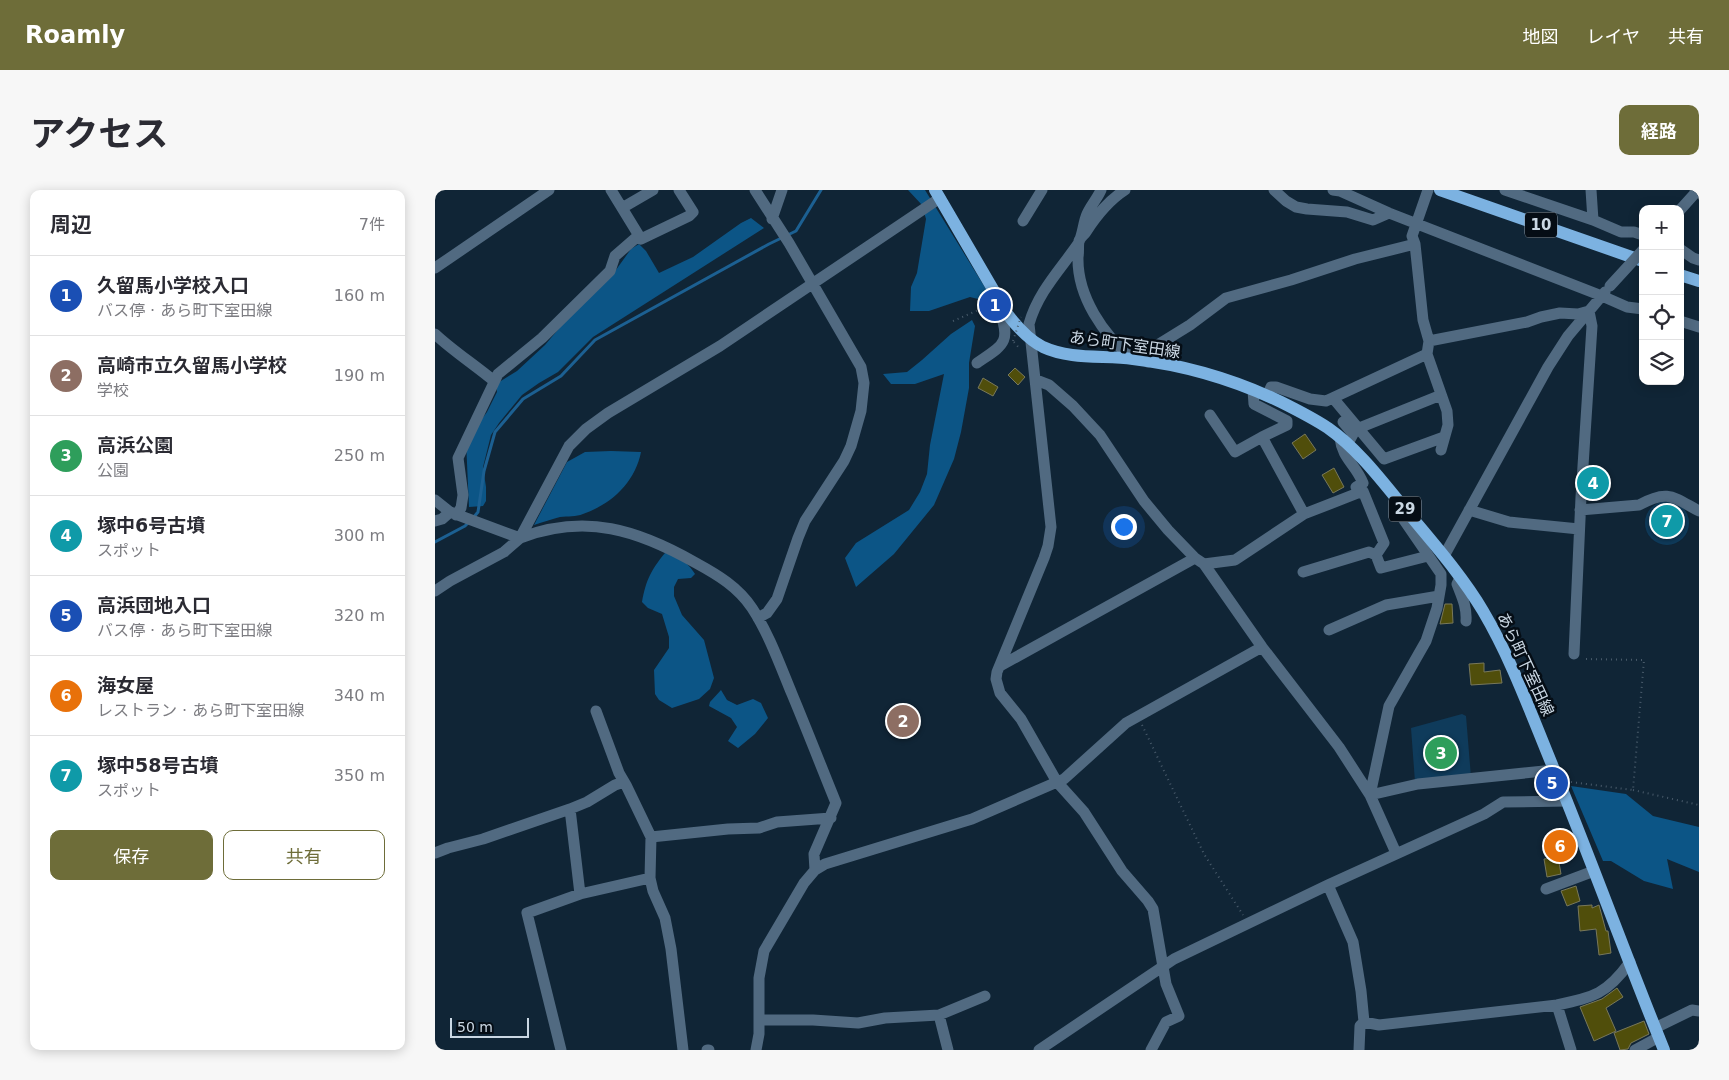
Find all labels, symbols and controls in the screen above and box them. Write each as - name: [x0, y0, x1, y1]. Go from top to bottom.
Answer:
- text: Roamly: [25, 21, 125, 49]
- text: 地図: [1523, 26, 1559, 47]
- text: レイヤ: [1587, 26, 1640, 47]
- text: 共有: [1668, 26, 1704, 47]
- button: 経路: [1619, 105, 1699, 155]
- text: アクセス: [30, 114, 168, 154]
- map controls: [1639, 205, 1684, 385]
- button: +: [1639, 205, 1684, 250]
- road number: 10: [1525, 212, 1557, 238]
- text: 周辺: [50, 213, 92, 237]
- text: 7件: [359, 215, 385, 234]
- button: −: [1639, 250, 1684, 295]
- text: 久留馬小学校入口: [97, 274, 249, 296]
- text: 1: [60, 286, 72, 305]
- text: 160 m: [334, 286, 385, 305]
- pin: 1: [979, 286, 1011, 324]
- button: locate: [1639, 295, 1684, 340]
- text: バス停 · あら町下室田線: [97, 301, 272, 320]
- street label: あら町下室田線: [1068, 327, 1182, 362]
- button: layers: [1639, 340, 1684, 385]
- text: 高崎市立久留馬小学校: [97, 354, 287, 376]
- text: 2: [60, 366, 72, 385]
- text: 190 m: [334, 366, 385, 385]
- text: 学校: [97, 381, 129, 400]
- text: 高浜公園: [97, 434, 173, 456]
- text: 3: [60, 446, 72, 465]
- text: 250 m: [334, 446, 385, 465]
- text: 公園: [97, 461, 129, 480]
- pin: 4: [1577, 464, 1609, 502]
- road number: 29: [1389, 496, 1421, 522]
- pin: 7: [1651, 502, 1683, 540]
- text: 塚中6号古墳: [97, 514, 205, 536]
- your location: [1111, 514, 1137, 540]
- text: 4: [60, 526, 72, 545]
- text: 300 m: [334, 526, 385, 545]
- text: スポット: [97, 541, 161, 560]
- text: 高浜団地入口: [97, 594, 211, 616]
- text: 5: [60, 606, 72, 625]
- text: 320 m: [334, 606, 385, 625]
- street label: あら町下室田線: [1493, 609, 1558, 719]
- text: バス停 · あら町下室田線: [97, 621, 272, 640]
- text: 海女屋: [97, 674, 154, 696]
- text: 6: [60, 686, 72, 705]
- text: 340 m: [334, 686, 385, 705]
- text: レストラン · あら町下室田線: [97, 701, 304, 720]
- pin: 2: [887, 702, 919, 740]
- pin: 3: [1425, 734, 1457, 772]
- text: 塚中58号古墳: [97, 754, 218, 776]
- pin: 5: [1536, 764, 1568, 802]
- text: 7: [60, 766, 72, 785]
- text: 350 m: [334, 766, 385, 785]
- text: スポット: [97, 781, 161, 800]
- pin: 6: [1544, 827, 1576, 865]
- button: 保存: [50, 830, 213, 880]
- button: 共有: [223, 830, 385, 880]
- scale bar: [450, 1015, 529, 1038]
- text: 50 m: [457, 1019, 493, 1035]

